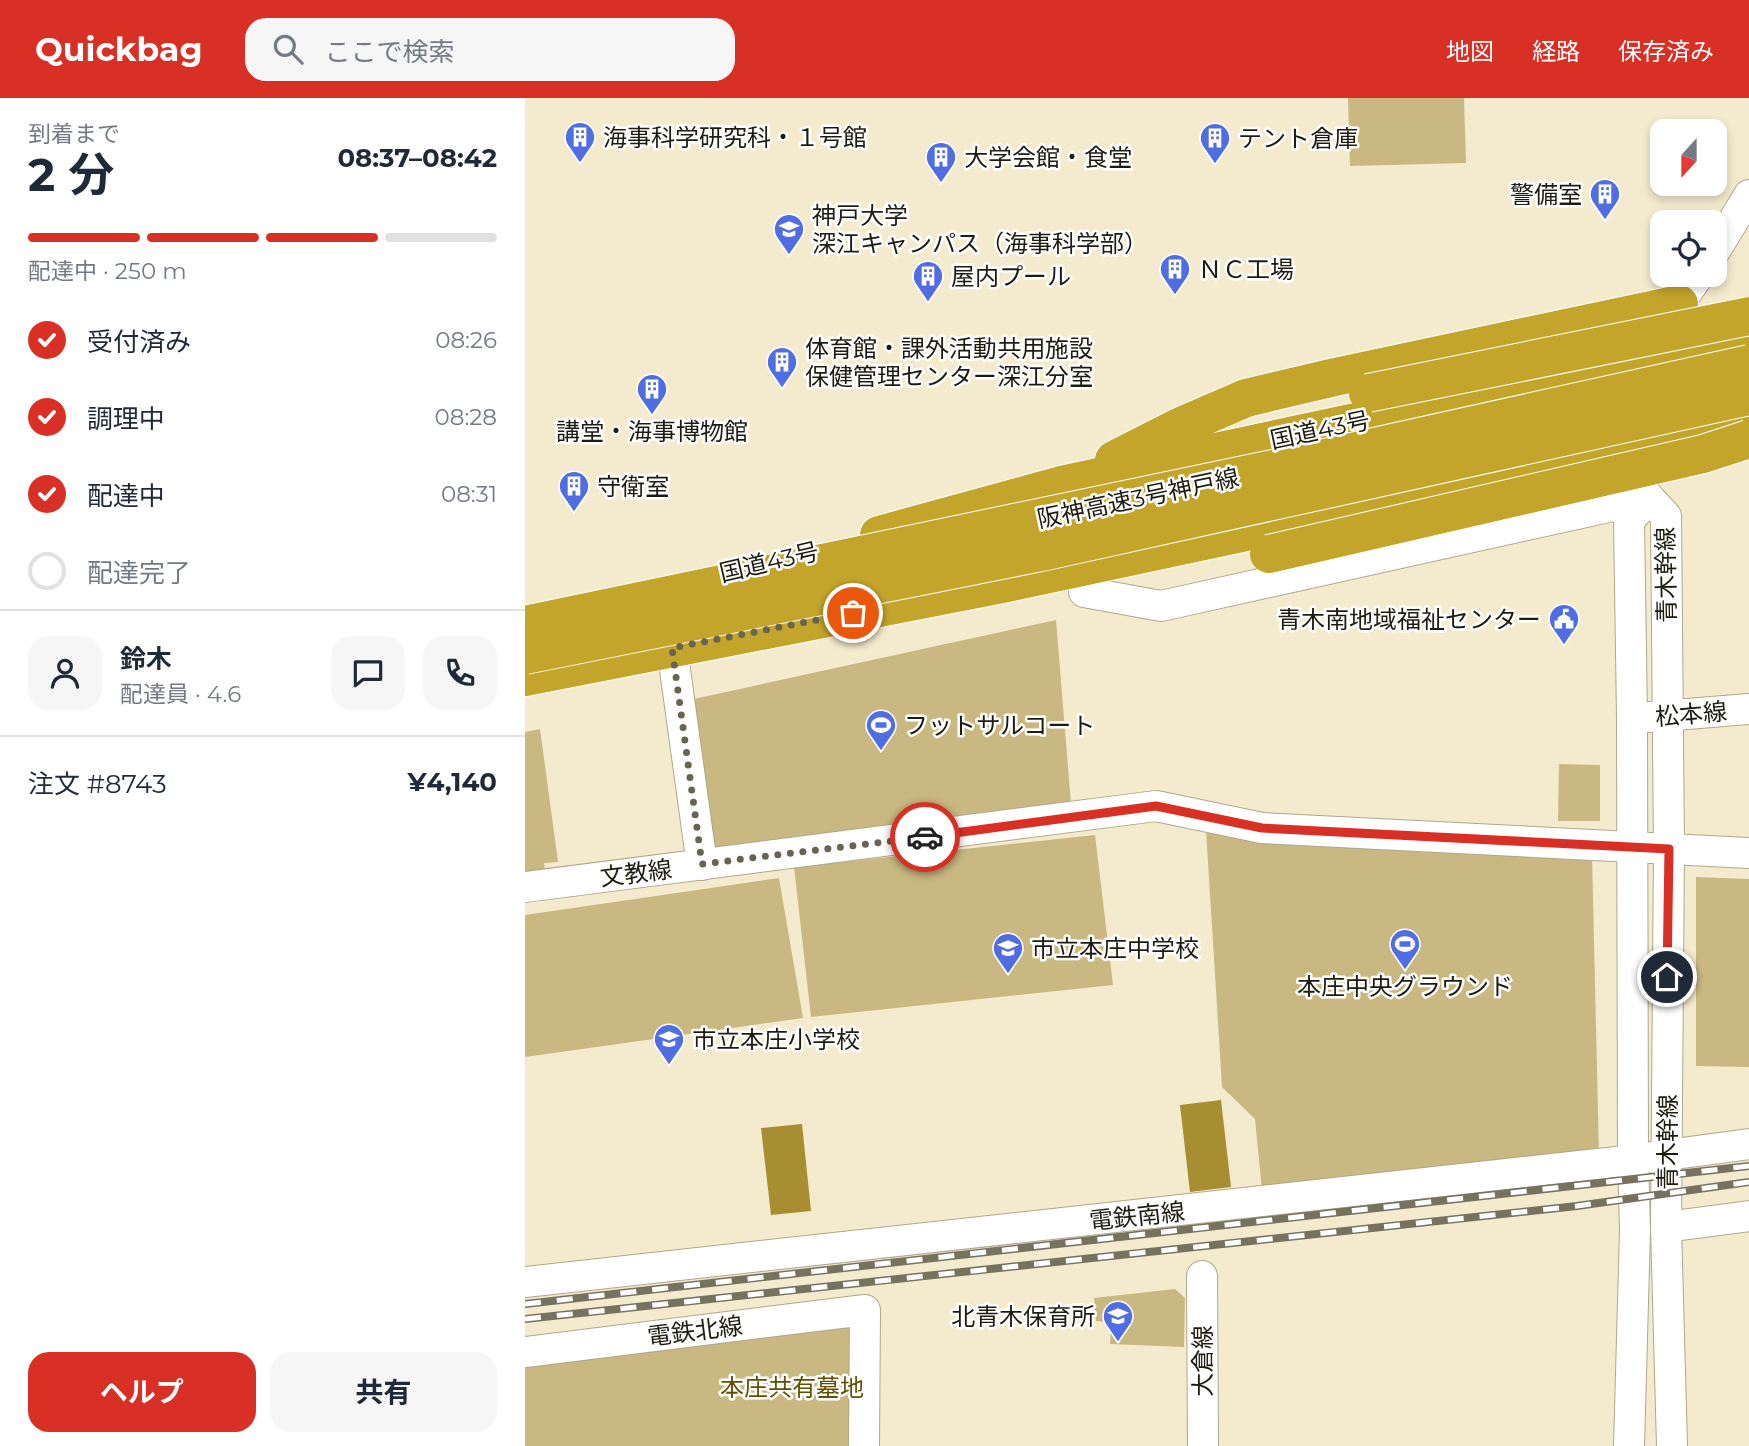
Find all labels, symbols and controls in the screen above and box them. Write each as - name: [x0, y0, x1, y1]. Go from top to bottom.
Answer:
- search box: [245, 18, 735, 81]
- text: Quickbag: [35, 29, 203, 69]
- icon: search: [269, 30, 307, 68]
- text: ここで検索: [325, 36, 455, 68]
- text: 地図: [1446, 37, 1494, 66]
- text: 経路: [1532, 37, 1580, 66]
- text: 保存済み: [1618, 37, 1714, 66]
- north arrow: [1650, 119, 1727, 196]
- map controls: [1650, 119, 1727, 287]
- text: 到着まで: [28, 120, 120, 148]
- building icon: 海事科学研究科・１号館: [563, 120, 597, 164]
- building icon: テント倉庫: [1198, 121, 1232, 165]
- place label: 海事科学研究科・１号館: [603, 123, 867, 152]
- place label: テント倉庫: [1238, 124, 1358, 153]
- building icon: 大学会館・食堂: [924, 140, 958, 184]
- text: 08:37–08:42: [337, 142, 497, 174]
- place label: 大学会館・食堂: [964, 143, 1132, 172]
- text: 2 分: [28, 146, 114, 203]
- building icon: 警備室: [1588, 177, 1622, 221]
- place label: 警備室: [1510, 180, 1582, 209]
- place label: 神戸大学 深江キャンパス（海事科学部）: [812, 201, 1148, 258]
- button: locate: [1650, 210, 1727, 287]
- school or university icon: 神戸大学 深江キャンパス（海事科学部）: [772, 212, 806, 256]
- building icon: ＮＣ工場: [1158, 252, 1192, 296]
- place label: ＮＣ工場: [1198, 255, 1294, 284]
- text: 配達中 · 250 m: [28, 257, 187, 285]
- building icon: 屋内プール: [911, 259, 945, 303]
- place label: 屋内プール: [951, 262, 1071, 291]
- icon: check: [28, 321, 66, 359]
- text: 受付済み: [87, 326, 191, 358]
- text: 08:26: [435, 326, 497, 354]
- place label: 体育館・課外活動共用施設 保健管理センター深江分室: [805, 334, 1093, 391]
- building icon: 体育館・課外活動共用施設 保健管理センター深江分室: [765, 345, 799, 389]
- building icon: 講堂・海事博物館: [635, 372, 669, 416]
- icon: check: [28, 398, 66, 436]
- text: 調理中: [87, 403, 165, 435]
- text: 08:28: [434, 403, 497, 431]
- street label: 国道43号: [1268, 405, 1372, 455]
- place label: 講堂・海事博物館: [556, 417, 748, 446]
- street label: 阪神高速3号神戸線: [1034, 462, 1242, 534]
- building icon: 守衛室: [557, 469, 591, 513]
- place label: 守衛室: [597, 472, 669, 501]
- icon: check: [28, 475, 66, 513]
- text: 配達中: [87, 480, 165, 512]
- text: 08:31: [441, 480, 497, 508]
- street label: 青木幹線: [1651, 527, 1681, 623]
- street label: 国道43号: [717, 537, 821, 587]
- text: 配達完了: [87, 557, 191, 589]
- pin: [823, 583, 883, 643]
- icon: bag: [834, 594, 872, 632]
- public building icon: 青木南地域福祉センター: [1547, 602, 1581, 646]
- place label: 青木南地域福祉センター: [1277, 605, 1541, 634]
- button: person: [28, 636, 102, 710]
- button: chat: [331, 636, 405, 710]
- button: phone: [423, 636, 497, 710]
- text: 鈴木: [120, 643, 172, 675]
- text: 配達員 · 4.6: [120, 680, 241, 708]
- street label: 松本線: [1654, 696, 1728, 732]
- sports icon: フットサルコート: [864, 708, 898, 752]
- place label: フットサルコート: [904, 711, 1096, 740]
- text: ¥4,140: [408, 766, 497, 798]
- text: 注文 #8743: [28, 768, 167, 800]
- courier: [890, 802, 960, 872]
- icon: car: [906, 818, 944, 856]
- street label: 文教線: [599, 854, 673, 892]
- sports icon: 本庄中央グラウンド: [1388, 927, 1422, 971]
- school or university icon: 市立本庄中学校: [991, 931, 1025, 975]
- place label: 市立本庄中学校: [1031, 934, 1199, 963]
- pin: [1637, 947, 1697, 1007]
- icon: home: [1648, 958, 1686, 996]
- place label: 本庄中央グラウンド: [1297, 972, 1513, 1001]
- school or university icon: 市立本庄小学校: [652, 1022, 686, 1066]
- place label: 市立本庄小学校: [692, 1025, 860, 1054]
- street label: 青木幹線: [1653, 1094, 1682, 1190]
- street label: 電鉄南線: [1088, 1197, 1186, 1235]
- school or university icon: 北青木保育所: [1101, 1299, 1135, 1343]
- place label: 北青木保育所: [951, 1302, 1095, 1331]
- street label: 電鉄北線: [646, 1311, 744, 1351]
- street label: 大倉線: [1188, 1325, 1217, 1397]
- button: ヘルプ: [28, 1352, 256, 1432]
- button: 共有: [270, 1352, 497, 1432]
- park label: 本庄共有墓地: [720, 1373, 864, 1402]

